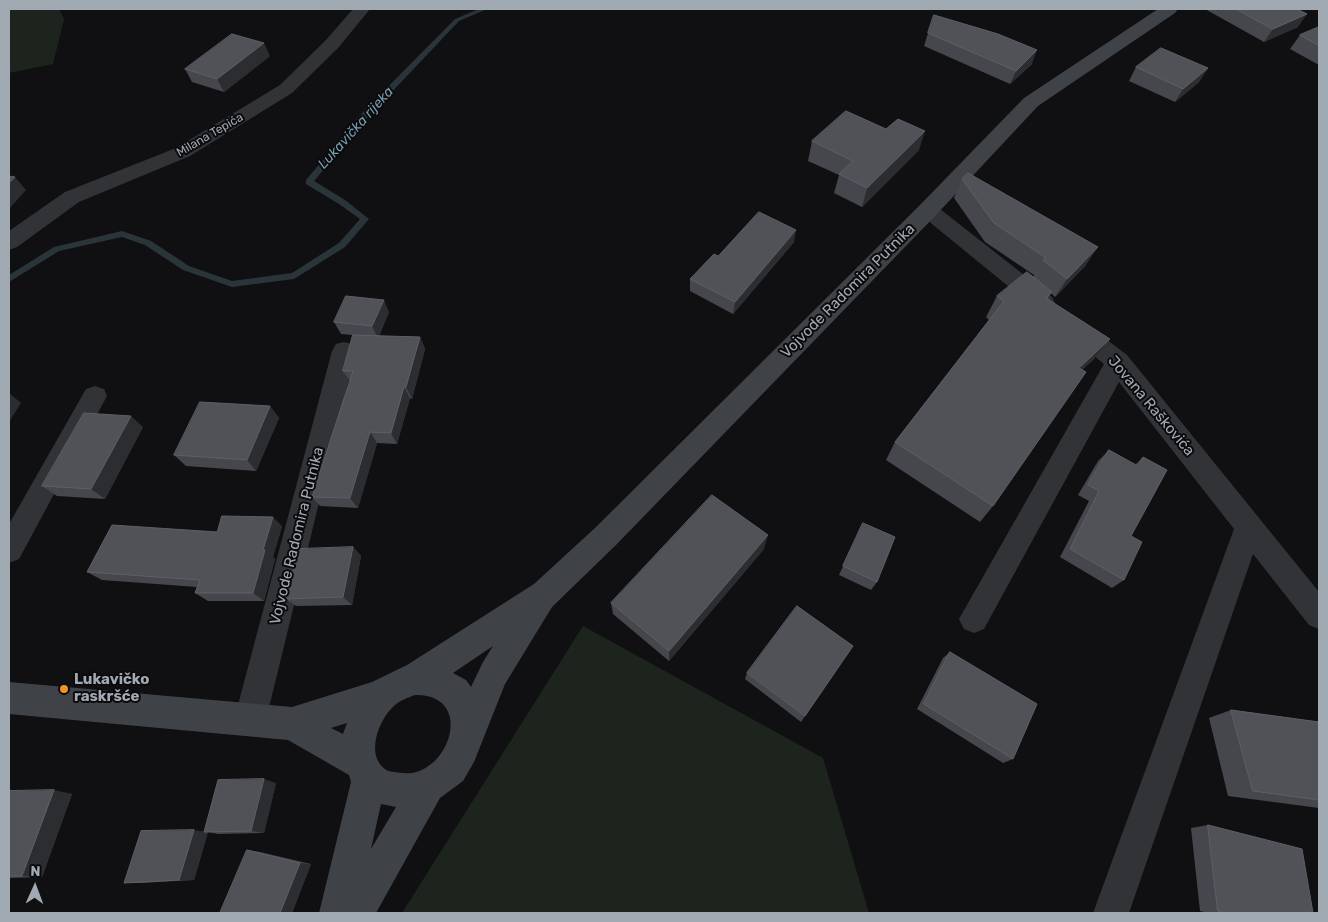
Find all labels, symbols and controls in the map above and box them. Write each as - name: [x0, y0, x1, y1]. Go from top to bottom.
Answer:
- water label: Lukavička rijeka: [315, 83, 397, 173]
- street label: Milana Tepića: [174, 110, 246, 160]
- street label: Vojvode Radomira Putnika: [777, 220, 919, 362]
- street label: Jovana Raškovića: [1104, 352, 1198, 460]
- street label: Vojvode Radomira Putnika: [266, 445, 328, 627]
- place label: Lukavičko raskršće: [74, 671, 149, 706]
- marker: Lukavičko raskršće: [58, 683, 70, 695]
- north arrow: [10, 862, 60, 912]
- text: N: [30, 863, 41, 880]

